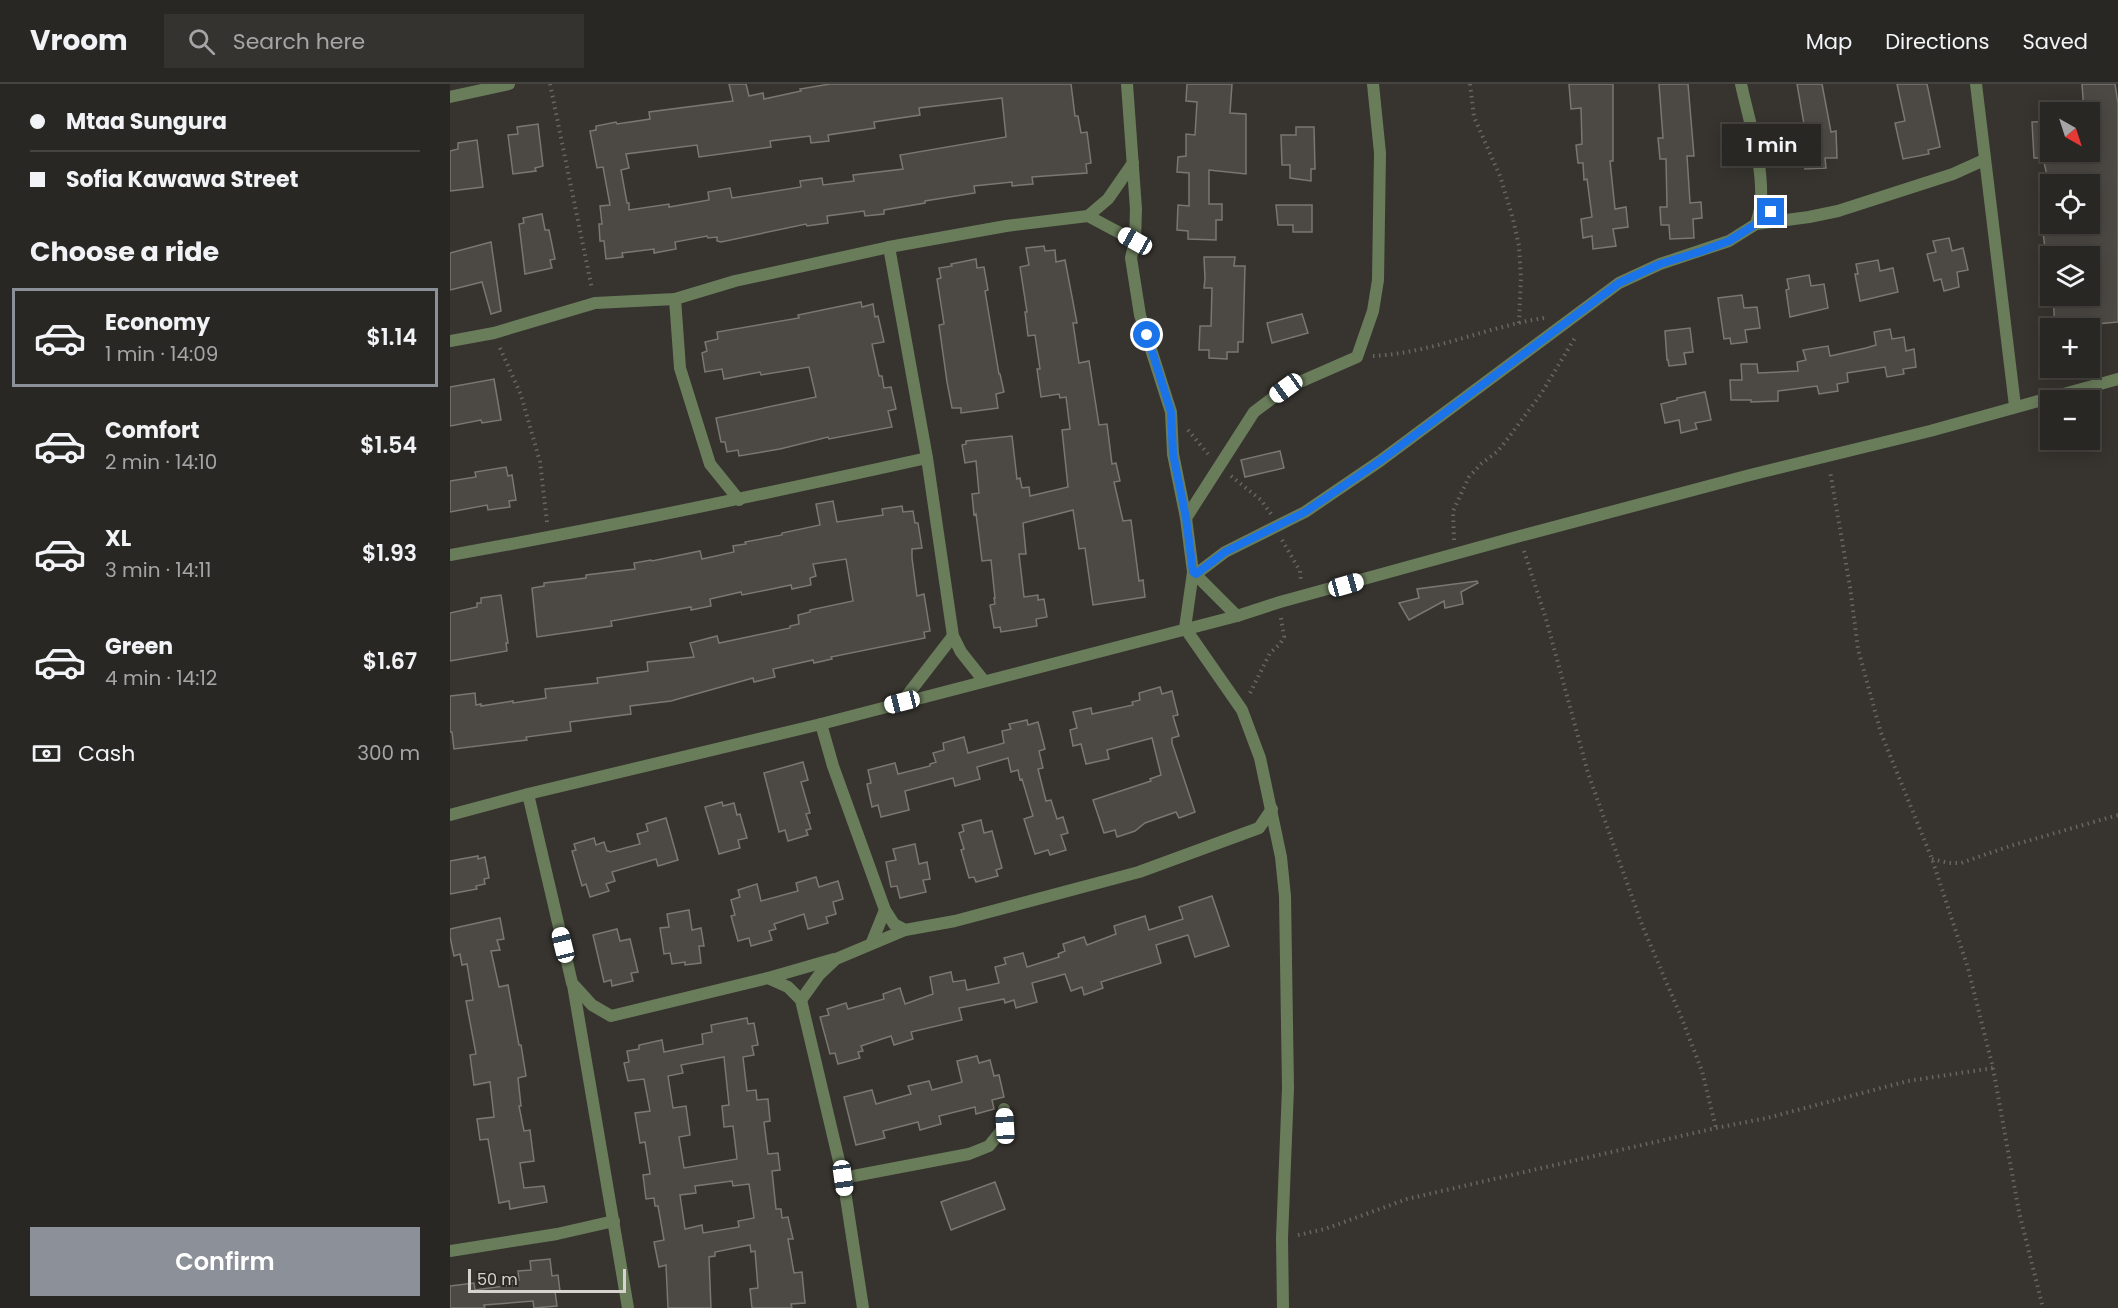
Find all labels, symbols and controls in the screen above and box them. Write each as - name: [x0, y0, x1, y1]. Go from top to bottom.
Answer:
- search box: [164, 14, 584, 68]
- text: Vroom: [30, 21, 128, 60]
- icon: search: [185, 25, 218, 58]
- text: Search here: [233, 26, 365, 57]
- text: Map: [1806, 27, 1852, 56]
- text: Directions: [1885, 27, 1989, 56]
- text: Saved: [2022, 27, 2088, 56]
- north arrow: [2040, 102, 2100, 162]
- map controls: [2040, 102, 2100, 450]
- text: Mtaa Sungura: [66, 106, 227, 137]
- callout: 1 min: [1722, 125, 1820, 167]
- text: 1 min: [1746, 131, 1797, 159]
- text: Sofia Kawawa Street: [66, 164, 298, 195]
- button: locate: [2040, 174, 2100, 234]
- route end: [1757, 198, 1784, 225]
- car: [1115, 224, 1155, 258]
- text: Choose a ride: [30, 233, 219, 270]
- button: layers: [2040, 246, 2100, 306]
- text: Economy: [105, 307, 210, 338]
- icon: car: [33, 311, 87, 365]
- button: +: [2040, 318, 2100, 378]
- route start: [1133, 321, 1160, 348]
- text: $1.14: [366, 322, 417, 353]
- text: 1 min · 14:09: [105, 340, 218, 368]
- car: [1266, 370, 1306, 406]
- button: −: [2040, 390, 2100, 450]
- text: Comfort: [105, 415, 199, 446]
- icon: car: [33, 419, 87, 473]
- text: $1.54: [360, 430, 417, 461]
- text: 2 min · 14:10: [105, 448, 217, 476]
- text: XL: [105, 523, 131, 554]
- icon: car: [33, 527, 87, 581]
- text: $1.93: [362, 538, 417, 569]
- text: 3 min · 14:11: [105, 556, 211, 584]
- car: [1326, 571, 1366, 599]
- text: Green: [105, 631, 173, 662]
- icon: car: [33, 635, 87, 689]
- text: $1.67: [363, 646, 417, 677]
- text: 4 min · 14:12: [105, 664, 217, 692]
- car: [882, 689, 922, 715]
- icon: cash: [30, 737, 63, 770]
- text: Cash: [78, 738, 135, 769]
- text: 300 m: [357, 739, 420, 767]
- car: [550, 925, 576, 965]
- car: [995, 1108, 1015, 1144]
- car: [832, 1159, 854, 1197]
- button: Confirm: [30, 1227, 420, 1296]
- scale bar: [468, 1266, 626, 1294]
- text: 50 m: [477, 1268, 518, 1291]

